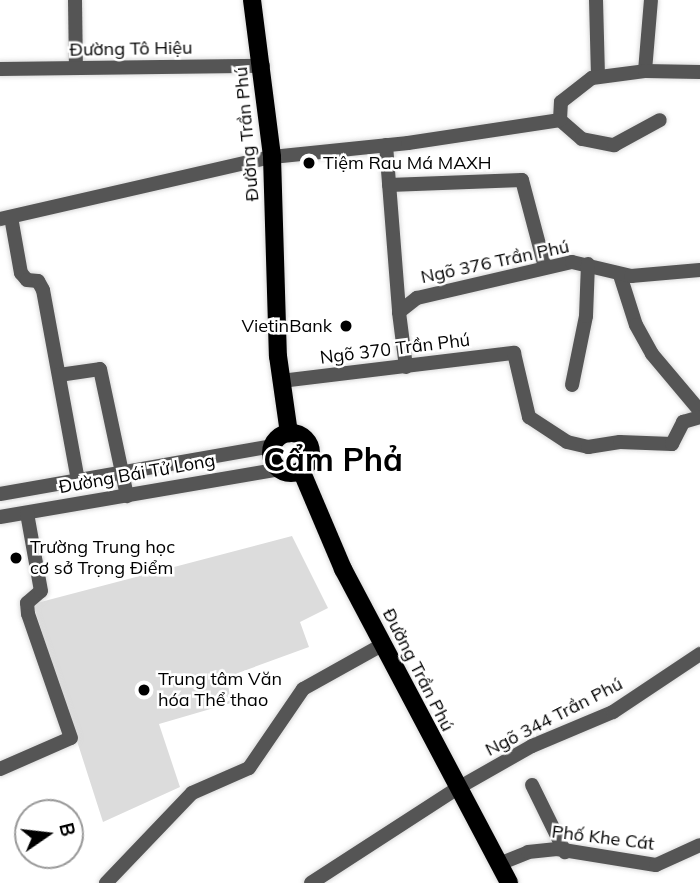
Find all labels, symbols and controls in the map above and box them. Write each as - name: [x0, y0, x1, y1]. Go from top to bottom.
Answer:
- street label: Đường Tô Hiệu: [69, 37, 193, 61]
- street label: Đường Trần Phú: [230, 66, 264, 202]
- place label: Tiệm Rau Má MAXH: [323, 152, 492, 174]
- marker: Tiệm Rau Má MAXH: [301, 155, 317, 171]
- street label: Ngõ 376 Trần Phú: [419, 236, 571, 288]
- place label: VietinBank: [241, 315, 332, 337]
- marker: VietinBank: [338, 318, 354, 334]
- street label: Ngõ 370 Trần Phú: [319, 329, 471, 369]
- district label: Cẩm Phả: [263, 440, 403, 478]
- street label: Đường Bái Tử Long: [57, 450, 217, 498]
- place label: Trường Trung học cơ sở Trọng Điểm: [30, 537, 175, 580]
- marker: Trường Trung học cơ sở Trọng Điểm: [8, 550, 24, 566]
- street label: Đường Trần Phú: [378, 605, 458, 735]
- place label: Trung tâm Văn hóa Thể thao: [158, 669, 282, 712]
- street label: Ngõ 344 Trần Phú: [482, 673, 626, 761]
- marker: Trung tâm Văn hóa Thể thao: [136, 682, 152, 698]
- north arrow: [14, 799, 84, 869]
- text: B: [54, 820, 81, 839]
- street label: Phố Khe Cát: [551, 821, 655, 855]

